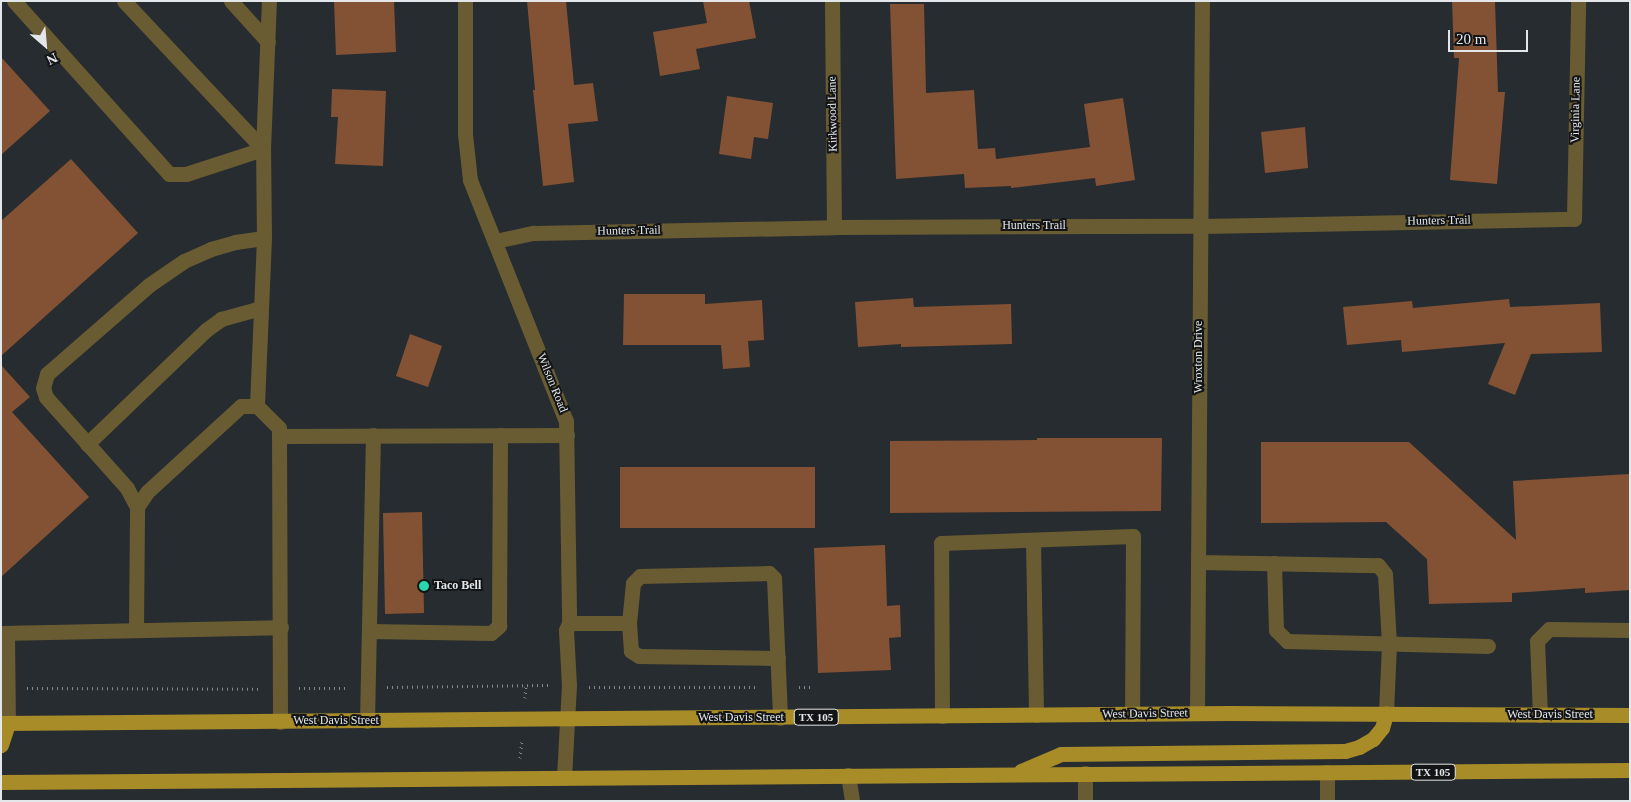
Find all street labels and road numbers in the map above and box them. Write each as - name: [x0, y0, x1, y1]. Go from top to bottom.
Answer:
- street label: Kirkwood Lane: [825, 76, 841, 152]
- street label: Virginia Lane: [1568, 77, 1584, 143]
- street label: Hunters Trail: [1407, 213, 1471, 229]
- street label: Hunters Trail: [1002, 219, 1066, 233]
- street label: Hunters Trail: [597, 223, 661, 239]
- street label: Wroxton Drive: [1192, 321, 1206, 393]
- street label: Wilson Road: [534, 351, 570, 415]
- street label: West Davis Street: [1102, 706, 1188, 722]
- street label: West Davis Street: [1507, 708, 1593, 722]
- road number: TX 105: [794, 709, 838, 726]
- street label: West Davis Street: [698, 711, 784, 725]
- street label: West Davis Street: [293, 714, 379, 728]
- road number: TX 105: [1410, 764, 1456, 780]

